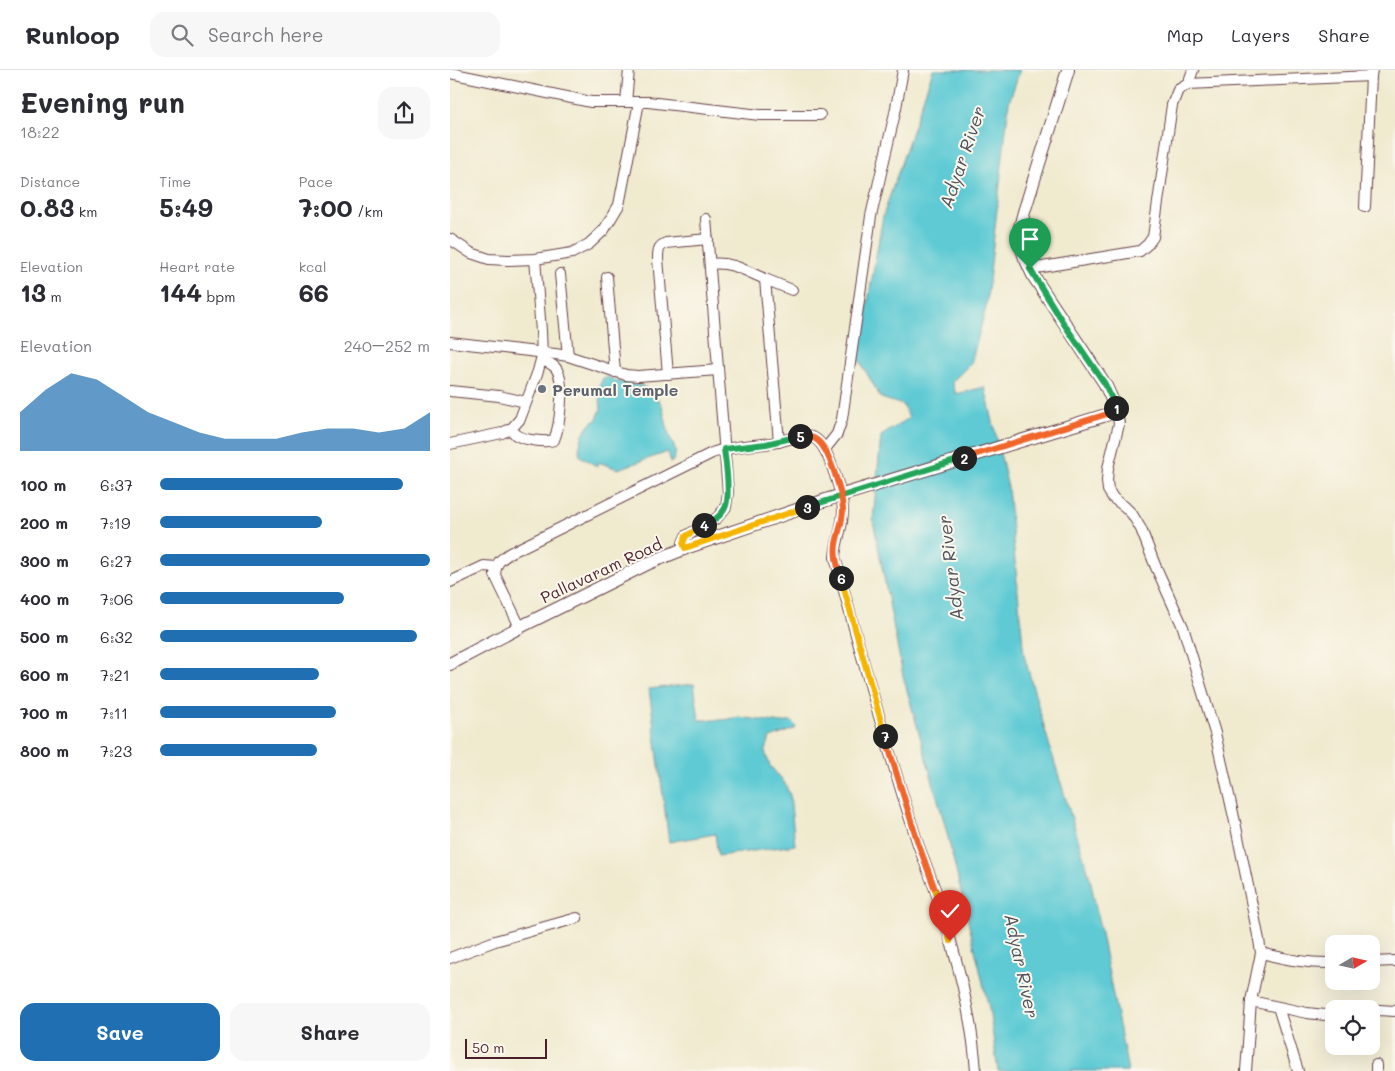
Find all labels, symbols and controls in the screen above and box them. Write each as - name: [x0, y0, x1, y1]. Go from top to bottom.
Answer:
- search box: [150, 12, 500, 57]
- text: Runloop: [25, 19, 120, 50]
- icon: search: [168, 21, 196, 49]
- text: Search here: [208, 22, 323, 47]
- text: Map: [1167, 23, 1203, 47]
- text: Layers: [1231, 23, 1290, 47]
- text: Share: [1318, 23, 1370, 47]
- text: Evening run: [20, 84, 185, 120]
- button: share: [378, 87, 430, 139]
- water label: Adyar River: [933, 103, 991, 211]
- text: 18:22: [20, 121, 60, 142]
- text: Distance: [20, 172, 80, 191]
- text: Time: [159, 172, 191, 191]
- text: Pace: [299, 172, 333, 191]
- text: 0.83: [20, 191, 74, 223]
- text: 5:49: [159, 191, 213, 223]
- text: 7:00: [299, 191, 353, 223]
- text: km: [74, 202, 97, 221]
- text: /km: [353, 202, 383, 221]
- pin: [1009, 218, 1051, 269]
- icon: arrive: [1016, 225, 1044, 253]
- text: Elevation: [20, 257, 83, 276]
- text: Heart rate: [159, 257, 235, 276]
- text: kcal: [299, 257, 327, 276]
- text: 13: [20, 276, 46, 308]
- text: 144: [159, 276, 202, 308]
- text: 66: [299, 276, 329, 308]
- text: m: [46, 287, 62, 306]
- text: bpm: [202, 287, 235, 306]
- text: Elevation: [20, 335, 92, 356]
- text: 240–252 m: [344, 335, 430, 356]
- place label: Perumal Temple: [552, 379, 678, 400]
- marker: Perumal Temple: [536, 383, 548, 395]
- pin: 1: [1104, 396, 1128, 420]
- text: 1: [1113, 399, 1120, 418]
- pin: 5: [788, 424, 812, 448]
- text: 5: [796, 427, 805, 446]
- pin: 2: [952, 446, 976, 470]
- text: 2: [961, 449, 968, 468]
- text: 100 m: [20, 474, 66, 495]
- text: 6:37: [100, 474, 133, 495]
- pin: 3: [794, 494, 820, 520]
- text: 3: [803, 498, 812, 517]
- text: 200 m: [20, 512, 68, 533]
- text: 7:19: [100, 512, 130, 533]
- pin: 4: [692, 512, 716, 538]
- water label: Adyar River: [932, 514, 968, 622]
- text: 4: [700, 516, 709, 535]
- street label: Pallavaram Road: [537, 533, 665, 607]
- text: 300 m: [20, 550, 69, 571]
- text: 6:27: [100, 550, 132, 571]
- pin: 6: [828, 566, 854, 590]
- text: 6: [837, 569, 846, 588]
- text: 400 m: [20, 588, 69, 609]
- text: 7:06: [100, 588, 133, 609]
- text: 500 m: [20, 626, 68, 647]
- text: 6:32: [100, 626, 133, 647]
- text: 600 m: [20, 664, 69, 685]
- text: 7:21: [100, 664, 130, 685]
- text: 700 m: [20, 702, 68, 723]
- text: 7:11: [100, 702, 128, 723]
- pin: 7: [872, 724, 898, 748]
- text: 7: [882, 727, 889, 746]
- text: 800 m: [20, 740, 69, 761]
- text: 7:23: [100, 740, 132, 761]
- pin: [929, 890, 971, 941]
- icon: check: [936, 897, 964, 925]
- water label: Adyar River: [999, 912, 1045, 1020]
- north arrow: [1325, 935, 1380, 990]
- map controls: [1325, 935, 1380, 1055]
- button: locate: [1325, 1000, 1380, 1055]
- button: Save: [20, 1003, 220, 1061]
- button: Share: [230, 1003, 430, 1061]
- scale bar: [465, 1036, 548, 1059]
- text: 50 m: [472, 1038, 504, 1057]

